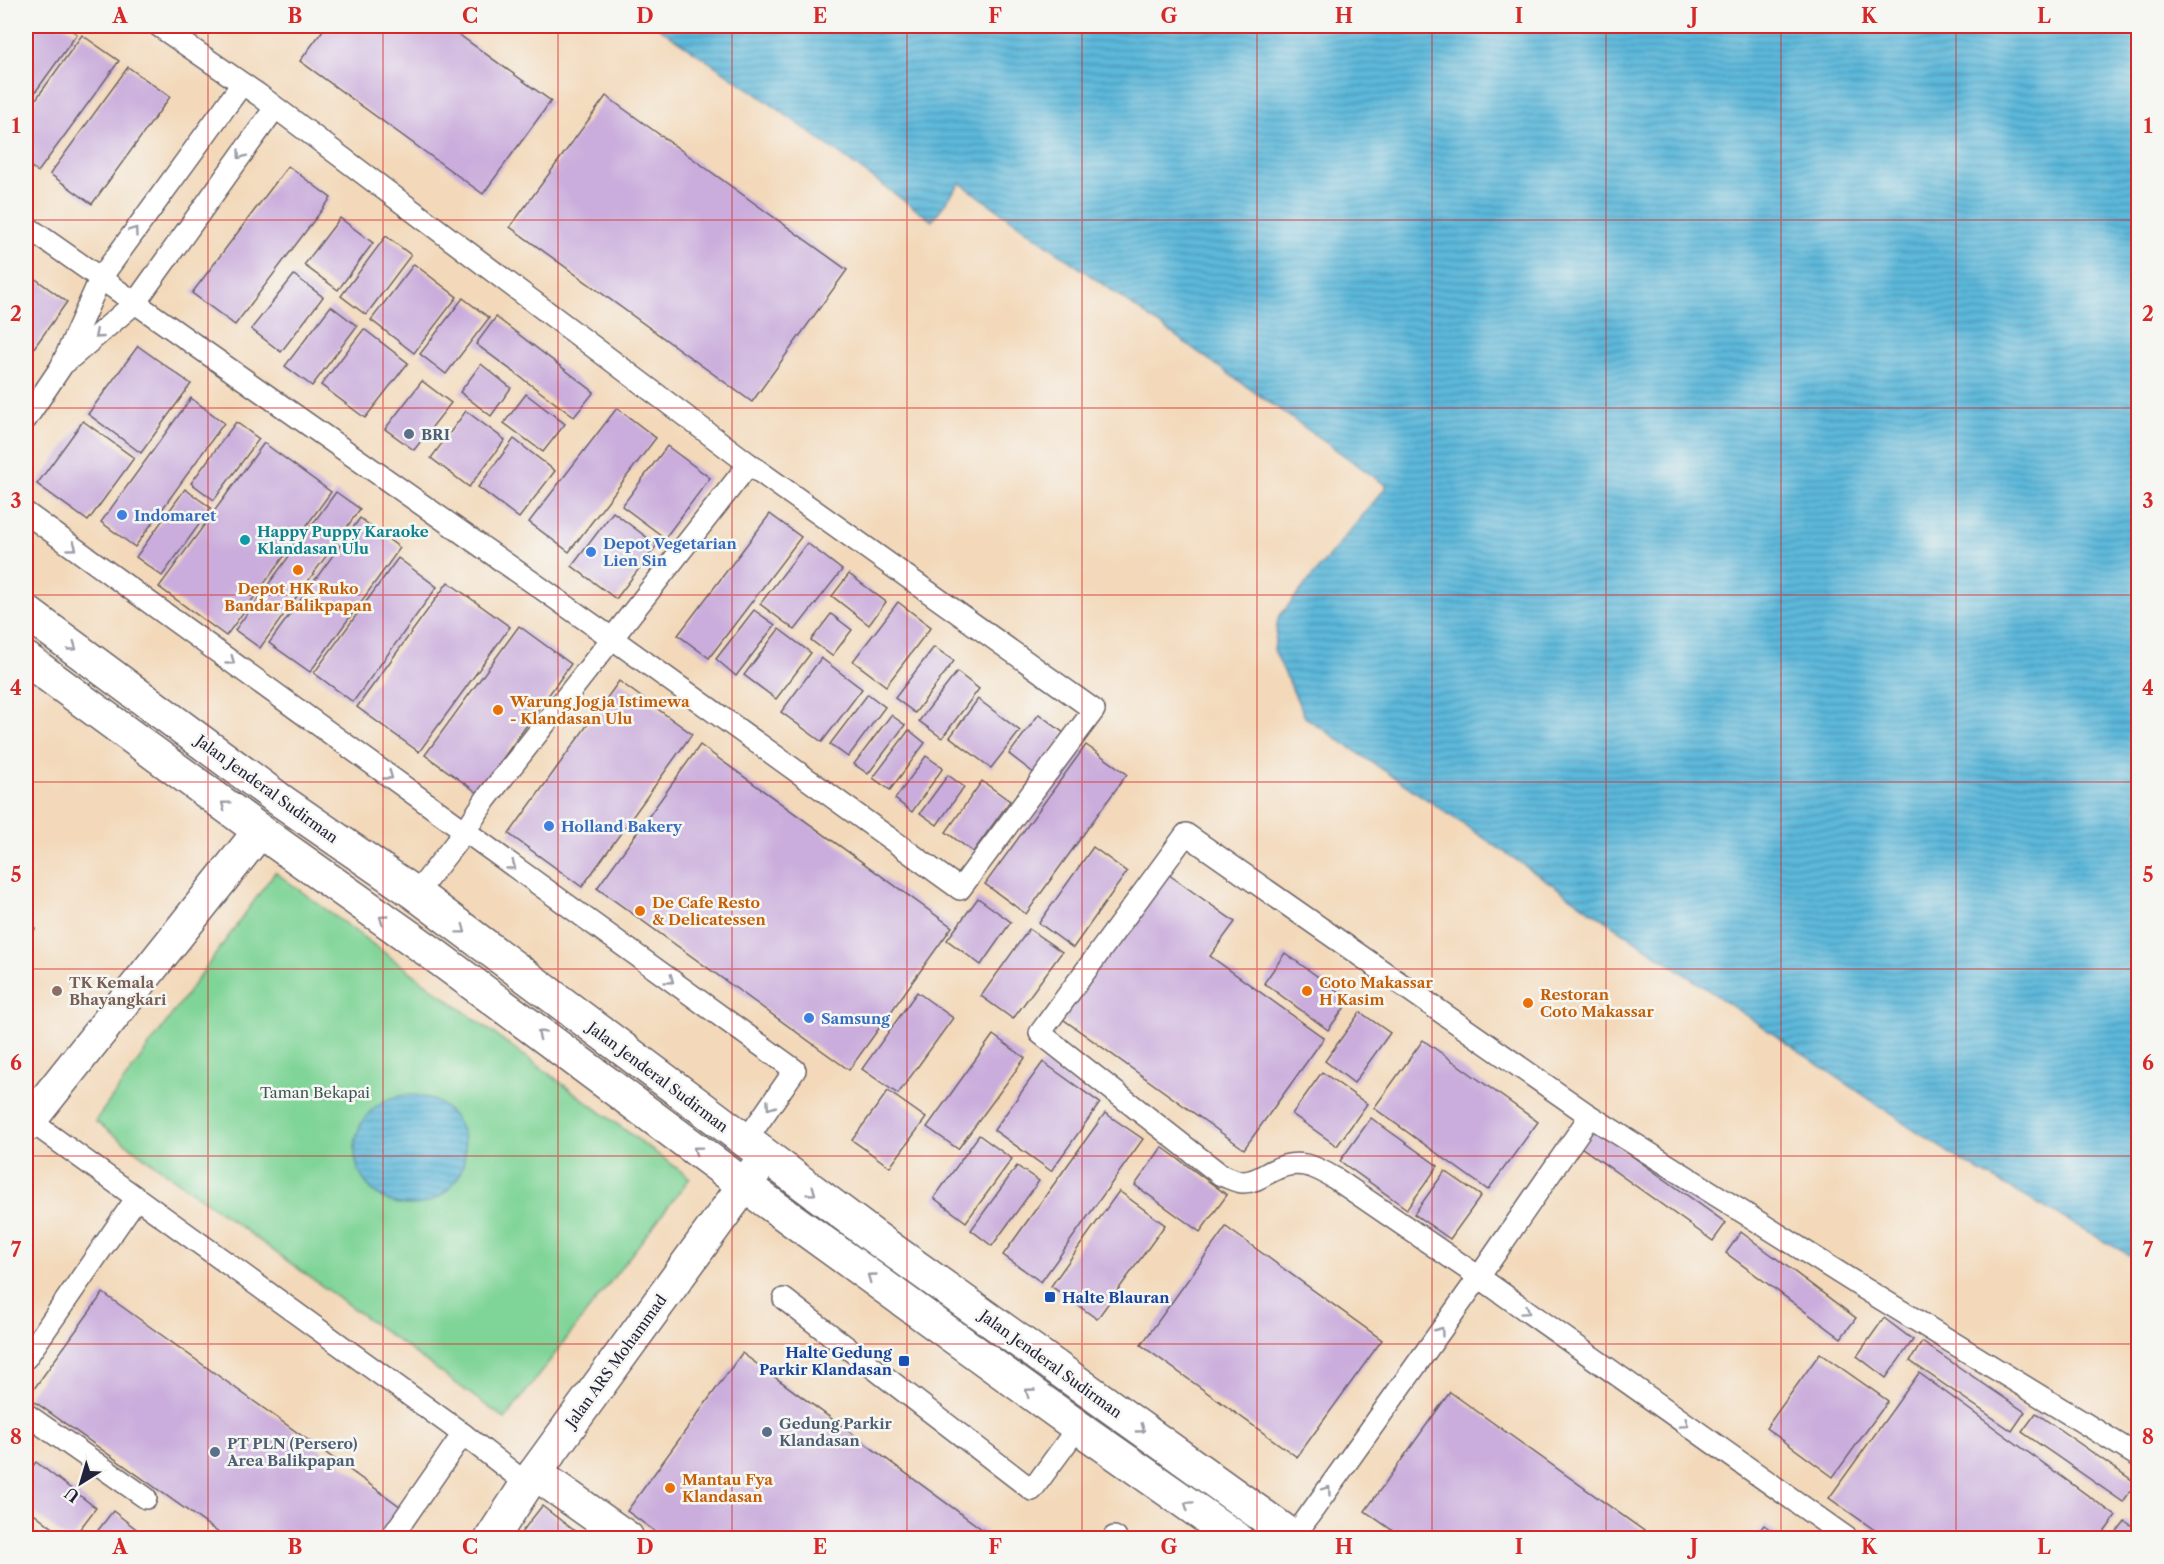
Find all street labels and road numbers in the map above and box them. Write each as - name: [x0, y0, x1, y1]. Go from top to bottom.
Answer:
- street label: Jalan Jenderal Sudirman: [190, 730, 342, 847]
- street label: Jalan Jenderal Sudirman: [582, 1017, 733, 1137]
- street label: Jalan ARS Mohammad: [560, 1291, 671, 1433]
- street label: Jalan Jenderal Sudirman: [974, 1305, 1126, 1422]

